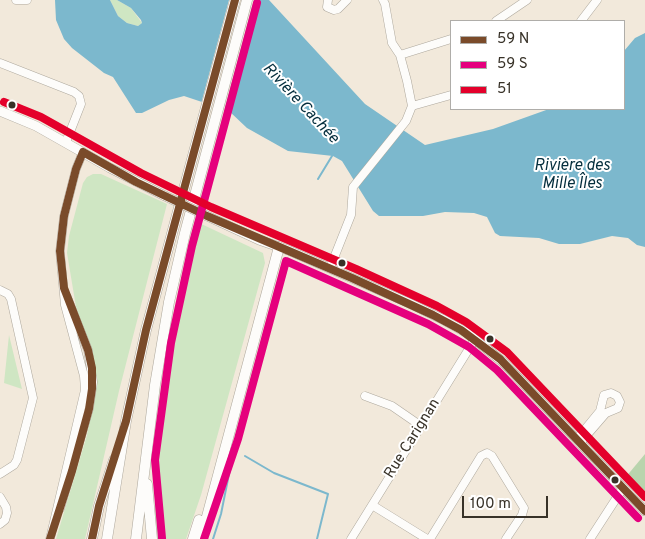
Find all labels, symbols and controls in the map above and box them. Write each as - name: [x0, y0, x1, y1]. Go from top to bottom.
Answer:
- legend: [450, 20, 625, 110]
- text: 59 N: [497, 30, 529, 49]
- text: 59 S: [497, 55, 528, 74]
- water label: Rivière Cachée: [258, 60, 342, 148]
- text: 51: [497, 80, 512, 99]
- unlabelled marker: [7, 100, 17, 110]
- water label: Rivière des Mille Îles: [534, 157, 610, 195]
- unlabelled marker: [337, 258, 347, 268]
- unlabelled marker: [485, 334, 495, 344]
- street label: Rue Carignan: [381, 396, 445, 482]
- unlabelled marker: [610, 475, 620, 485]
- scale bar: [465, 486, 551, 518]
- text: 100 m: [470, 495, 511, 514]

